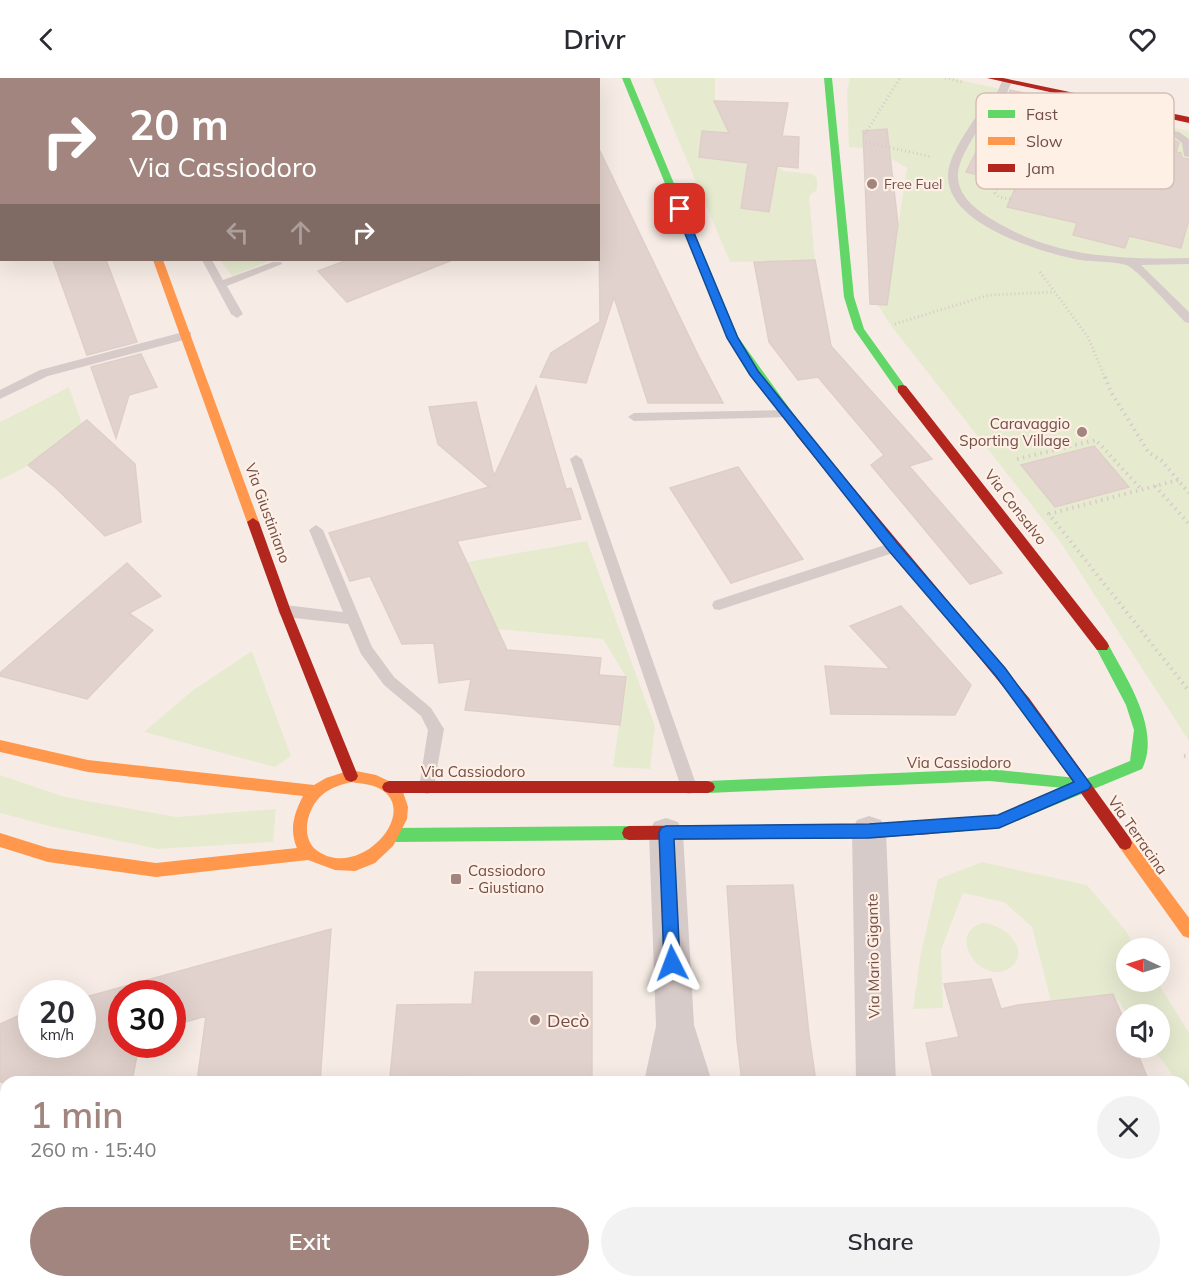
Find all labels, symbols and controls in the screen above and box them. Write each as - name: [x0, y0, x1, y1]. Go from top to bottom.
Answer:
- text: Drivr: [564, 22, 625, 56]
- icon: back: [30, 23, 63, 56]
- icon: heart: [1126, 23, 1159, 56]
- legend: [976, 93, 1174, 189]
- text: 20 m: [129, 98, 229, 151]
- icon: right: [30, 102, 108, 180]
- text: Fast: [1026, 104, 1058, 124]
- text: Slow: [1026, 131, 1063, 151]
- text: Via Cassiodoro: [129, 150, 317, 184]
- text: Jam: [1026, 158, 1055, 178]
- place label: Free Fuel: [884, 175, 942, 193]
- marker: Free Fuel: [865, 177, 879, 191]
- pin: [654, 183, 705, 234]
- icon: arrive: [663, 192, 696, 225]
- icon: left: [221, 216, 254, 249]
- icon: ahead: [284, 216, 317, 249]
- icon: right: [347, 216, 380, 249]
- place label: Caravaggio Sporting Village: [959, 414, 1070, 450]
- marker: Caravaggio Sporting Village: [1075, 425, 1089, 439]
- street label: Via Giustiniano: [241, 460, 295, 566]
- street label: Via Consalvo: [981, 465, 1051, 549]
- street label: Via Cassiodoro: [907, 753, 1011, 772]
- street label: Via Cassiodoro: [421, 762, 525, 781]
- street label: Via Terracina: [1104, 792, 1172, 878]
- place label: Cassiodoro - Giustiano: [468, 861, 546, 897]
- marker: Cassiodoro - Giustiano: [449, 872, 463, 886]
- street label: Via Mario Gigante: [862, 893, 884, 1019]
- position arrow: [640, 931, 704, 995]
- north arrow: [1116, 938, 1170, 992]
- map controls: [1116, 938, 1170, 1058]
- speed limit sign: 30: [108, 980, 186, 1058]
- text: 20: [39, 993, 75, 1031]
- button: sound: [1116, 1004, 1170, 1058]
- place label: Decò: [547, 1009, 589, 1032]
- marker: Decò: [528, 1013, 542, 1027]
- text: km/h: [40, 1025, 74, 1044]
- text: 1 min: [30, 1092, 124, 1137]
- button: close: [1097, 1096, 1160, 1159]
- text: 260 m · 15:40: [30, 1137, 156, 1162]
- button: Exit: [30, 1207, 589, 1276]
- button: Share: [601, 1207, 1160, 1276]

